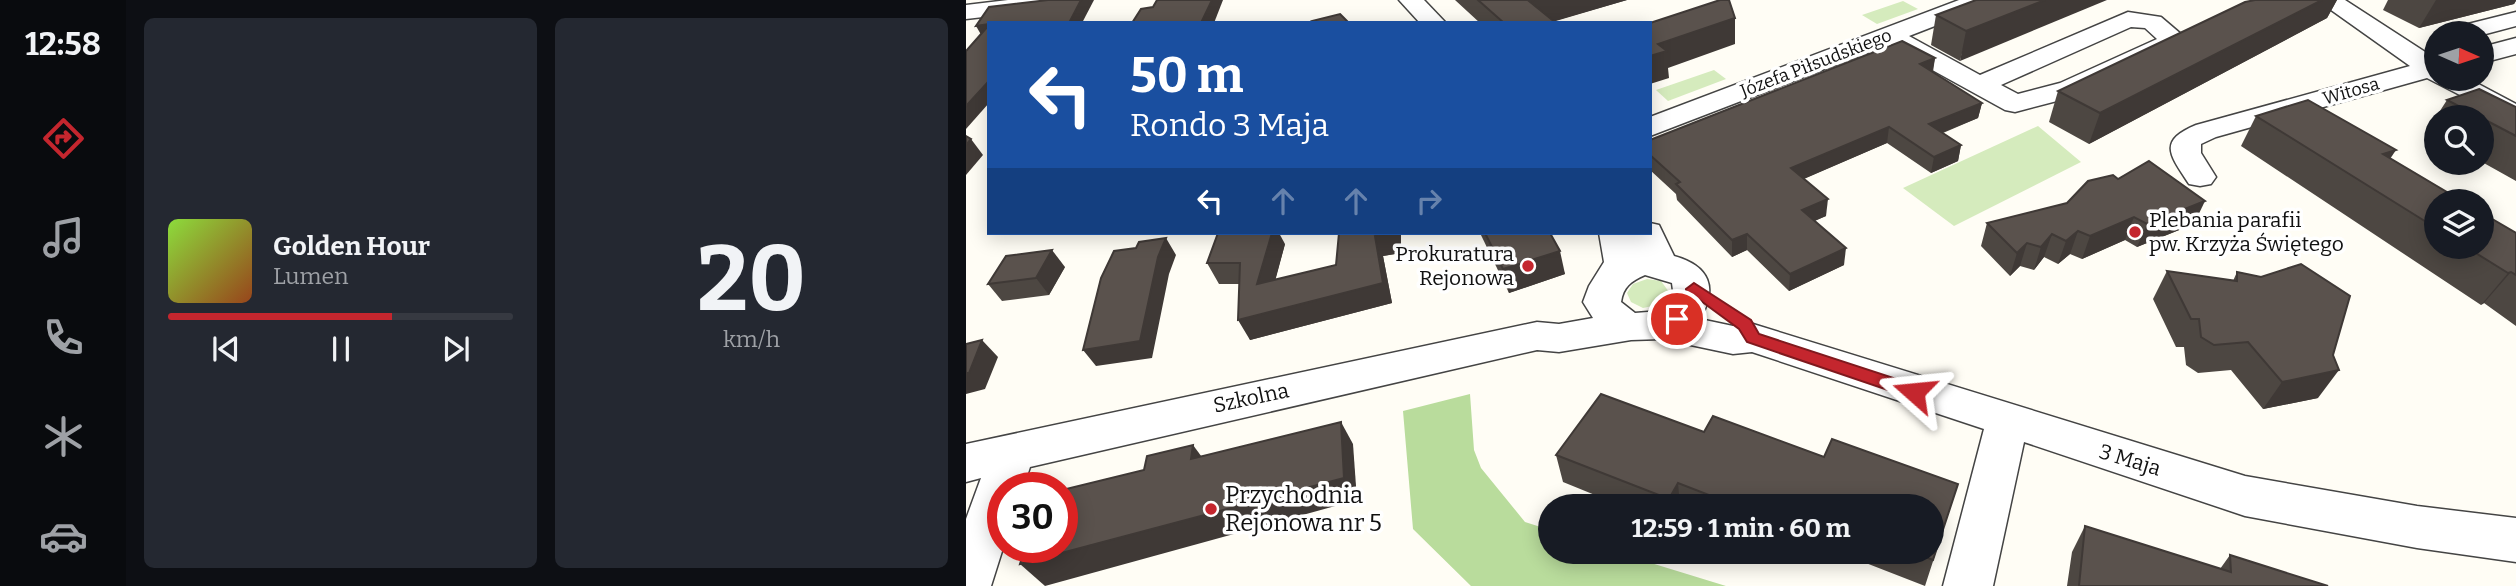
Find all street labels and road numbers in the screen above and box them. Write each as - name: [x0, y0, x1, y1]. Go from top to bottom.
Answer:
- street label: Józefa Piłsudskiego: [1736, 24, 1895, 102]
- street label: Witosa: [2320, 72, 2382, 110]
- street label: Szkolna: [1211, 377, 1292, 419]
- street label: 3 Maja: [2096, 438, 2165, 482]

